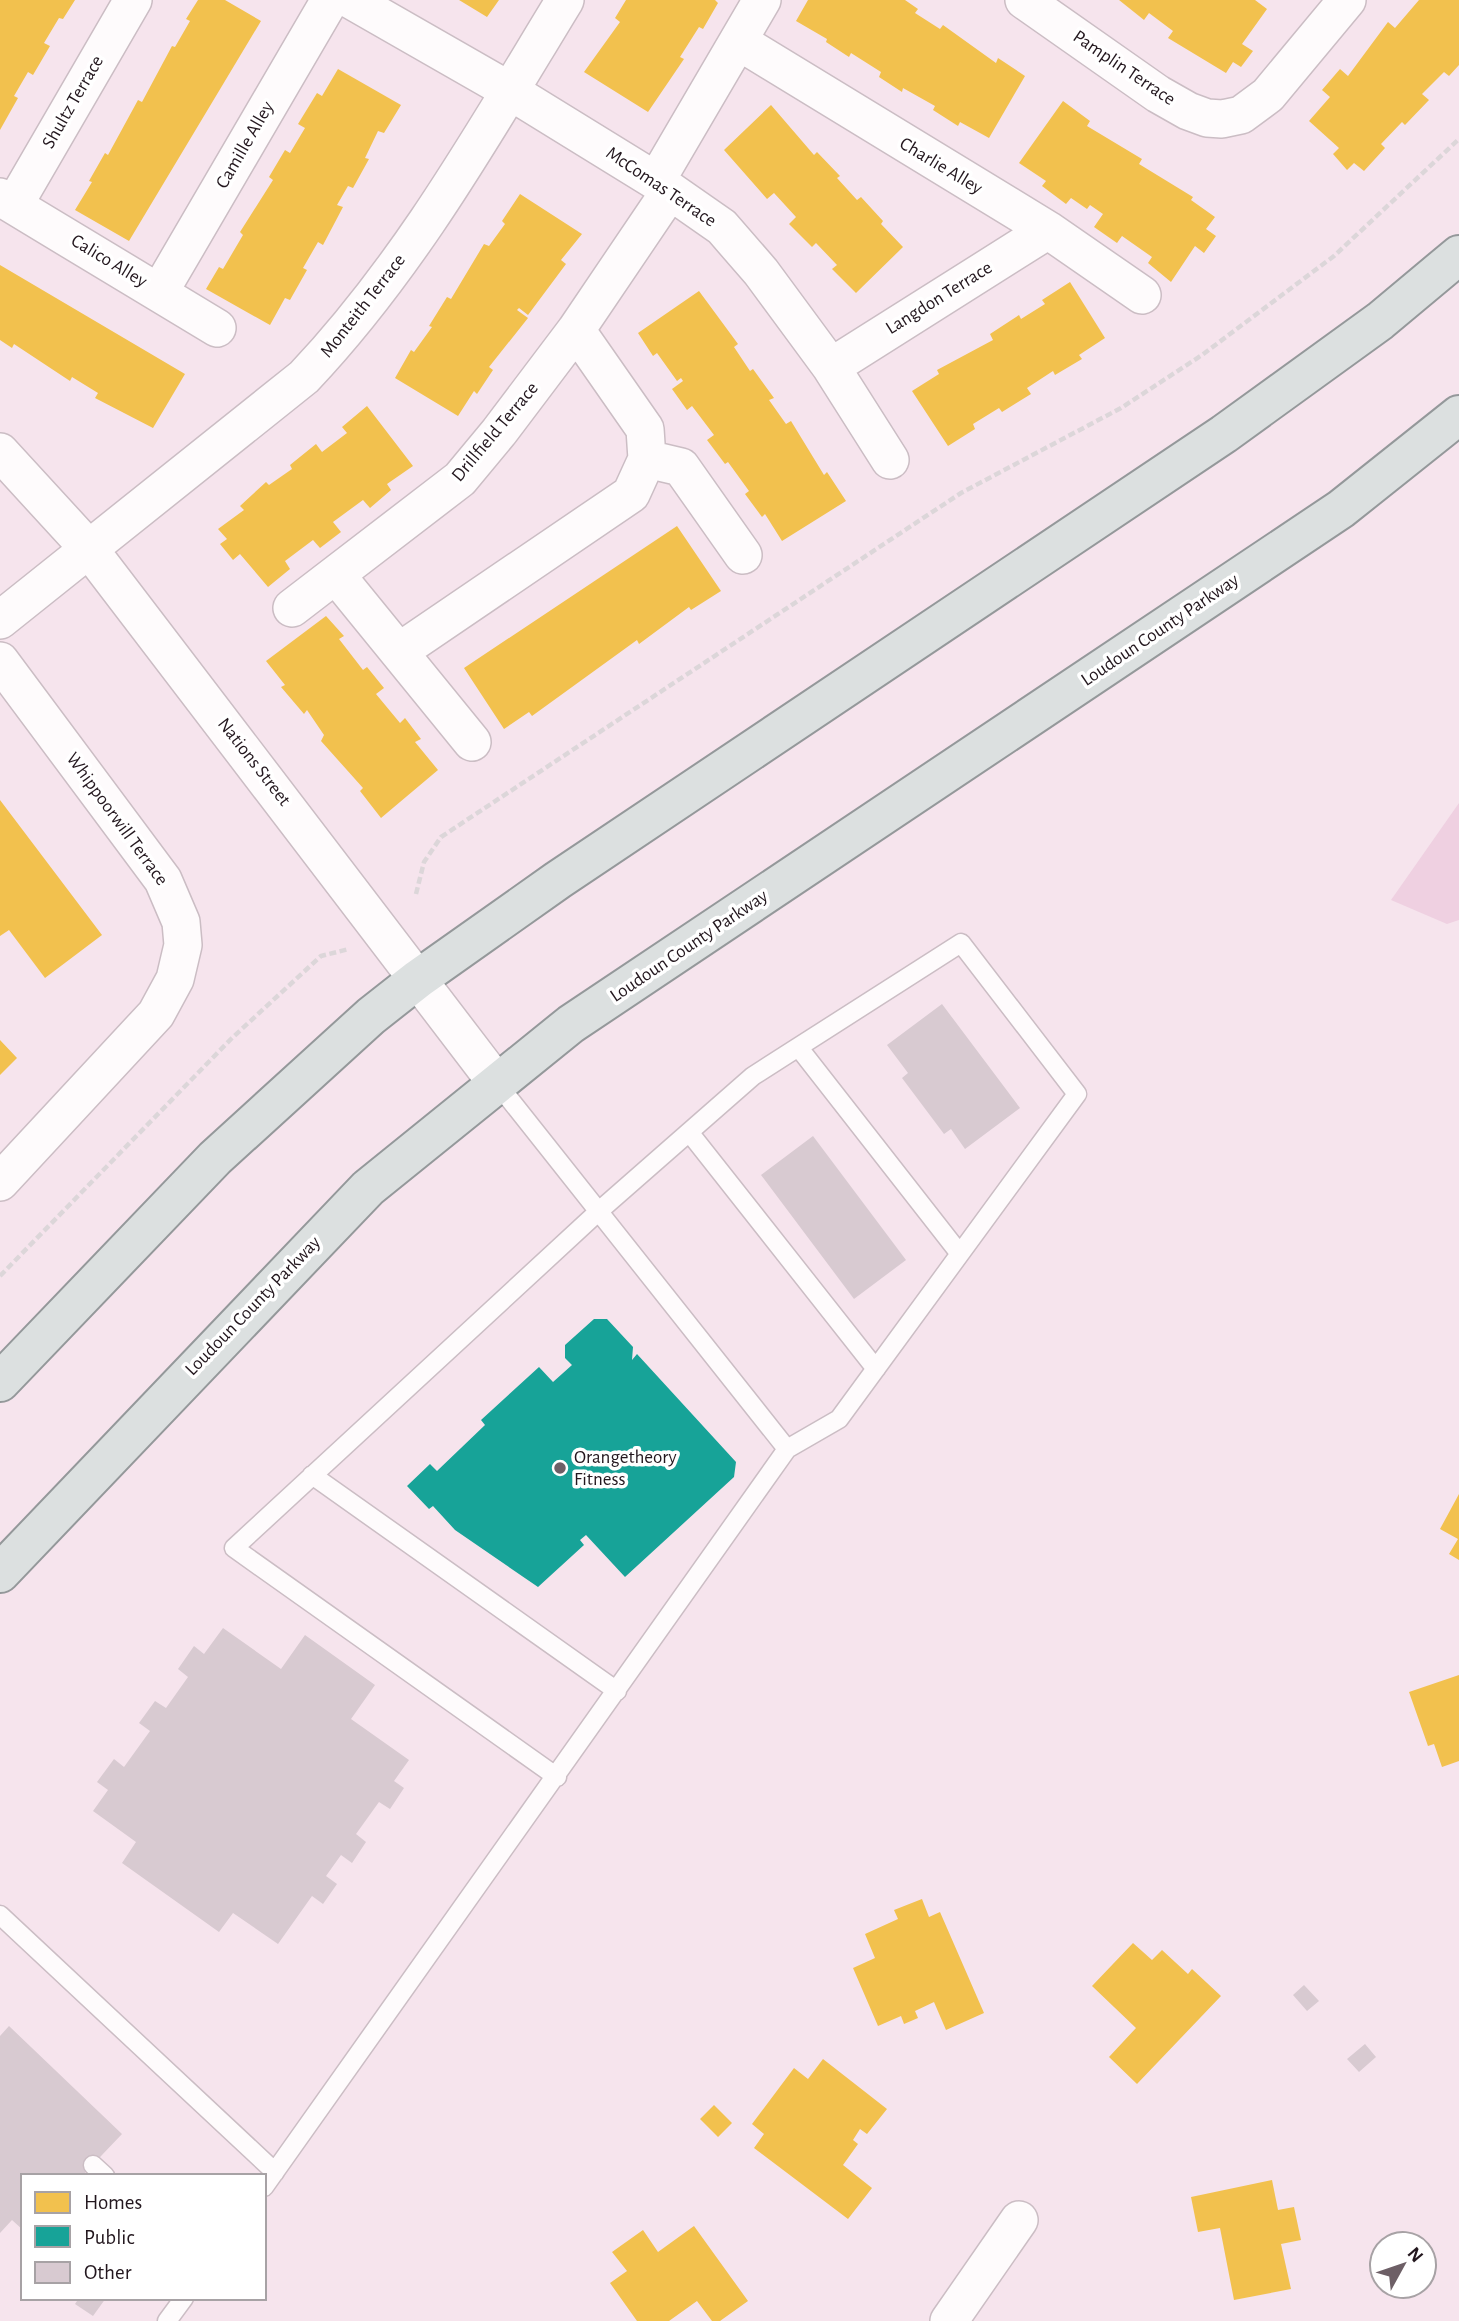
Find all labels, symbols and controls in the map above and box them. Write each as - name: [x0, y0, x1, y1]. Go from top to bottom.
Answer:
- street label: Pamplin Terrace: [1069, 27, 1179, 109]
- street label: Shultz Terrace: [39, 52, 107, 152]
- street label: Camille Alley: [213, 98, 277, 192]
- street label: Charlie Alley: [896, 134, 986, 198]
- street label: McComas Terrace: [602, 143, 720, 231]
- street label: Calico Alley: [68, 231, 150, 291]
- street label: Monteith Terrace: [317, 251, 409, 361]
- street label: Langdon Terrace: [883, 258, 995, 338]
- street label: Drillfield Terrace: [448, 379, 542, 485]
- street label: Loudoun County Parkway: [1078, 570, 1242, 690]
- street label: Nations Street: [214, 714, 294, 810]
- street label: Whippoorwill Terrace: [63, 749, 171, 889]
- street label: Loudoun County Parkway: [607, 886, 771, 1006]
- street label: Loudoun County Parkway: [182, 1233, 324, 1379]
- place label: Orangetheory Fitness: [574, 1448, 677, 1489]
- marker: Orangetheory Fitness: [552, 1460, 568, 1476]
- legend: [21, 2174, 266, 2300]
- text: Homes: [84, 2192, 142, 2213]
- text: Public: [84, 2227, 134, 2248]
- north arrow: [1368, 2230, 1438, 2300]
- text: N: [1403, 2244, 1426, 2266]
- text: Other: [84, 2262, 132, 2283]

